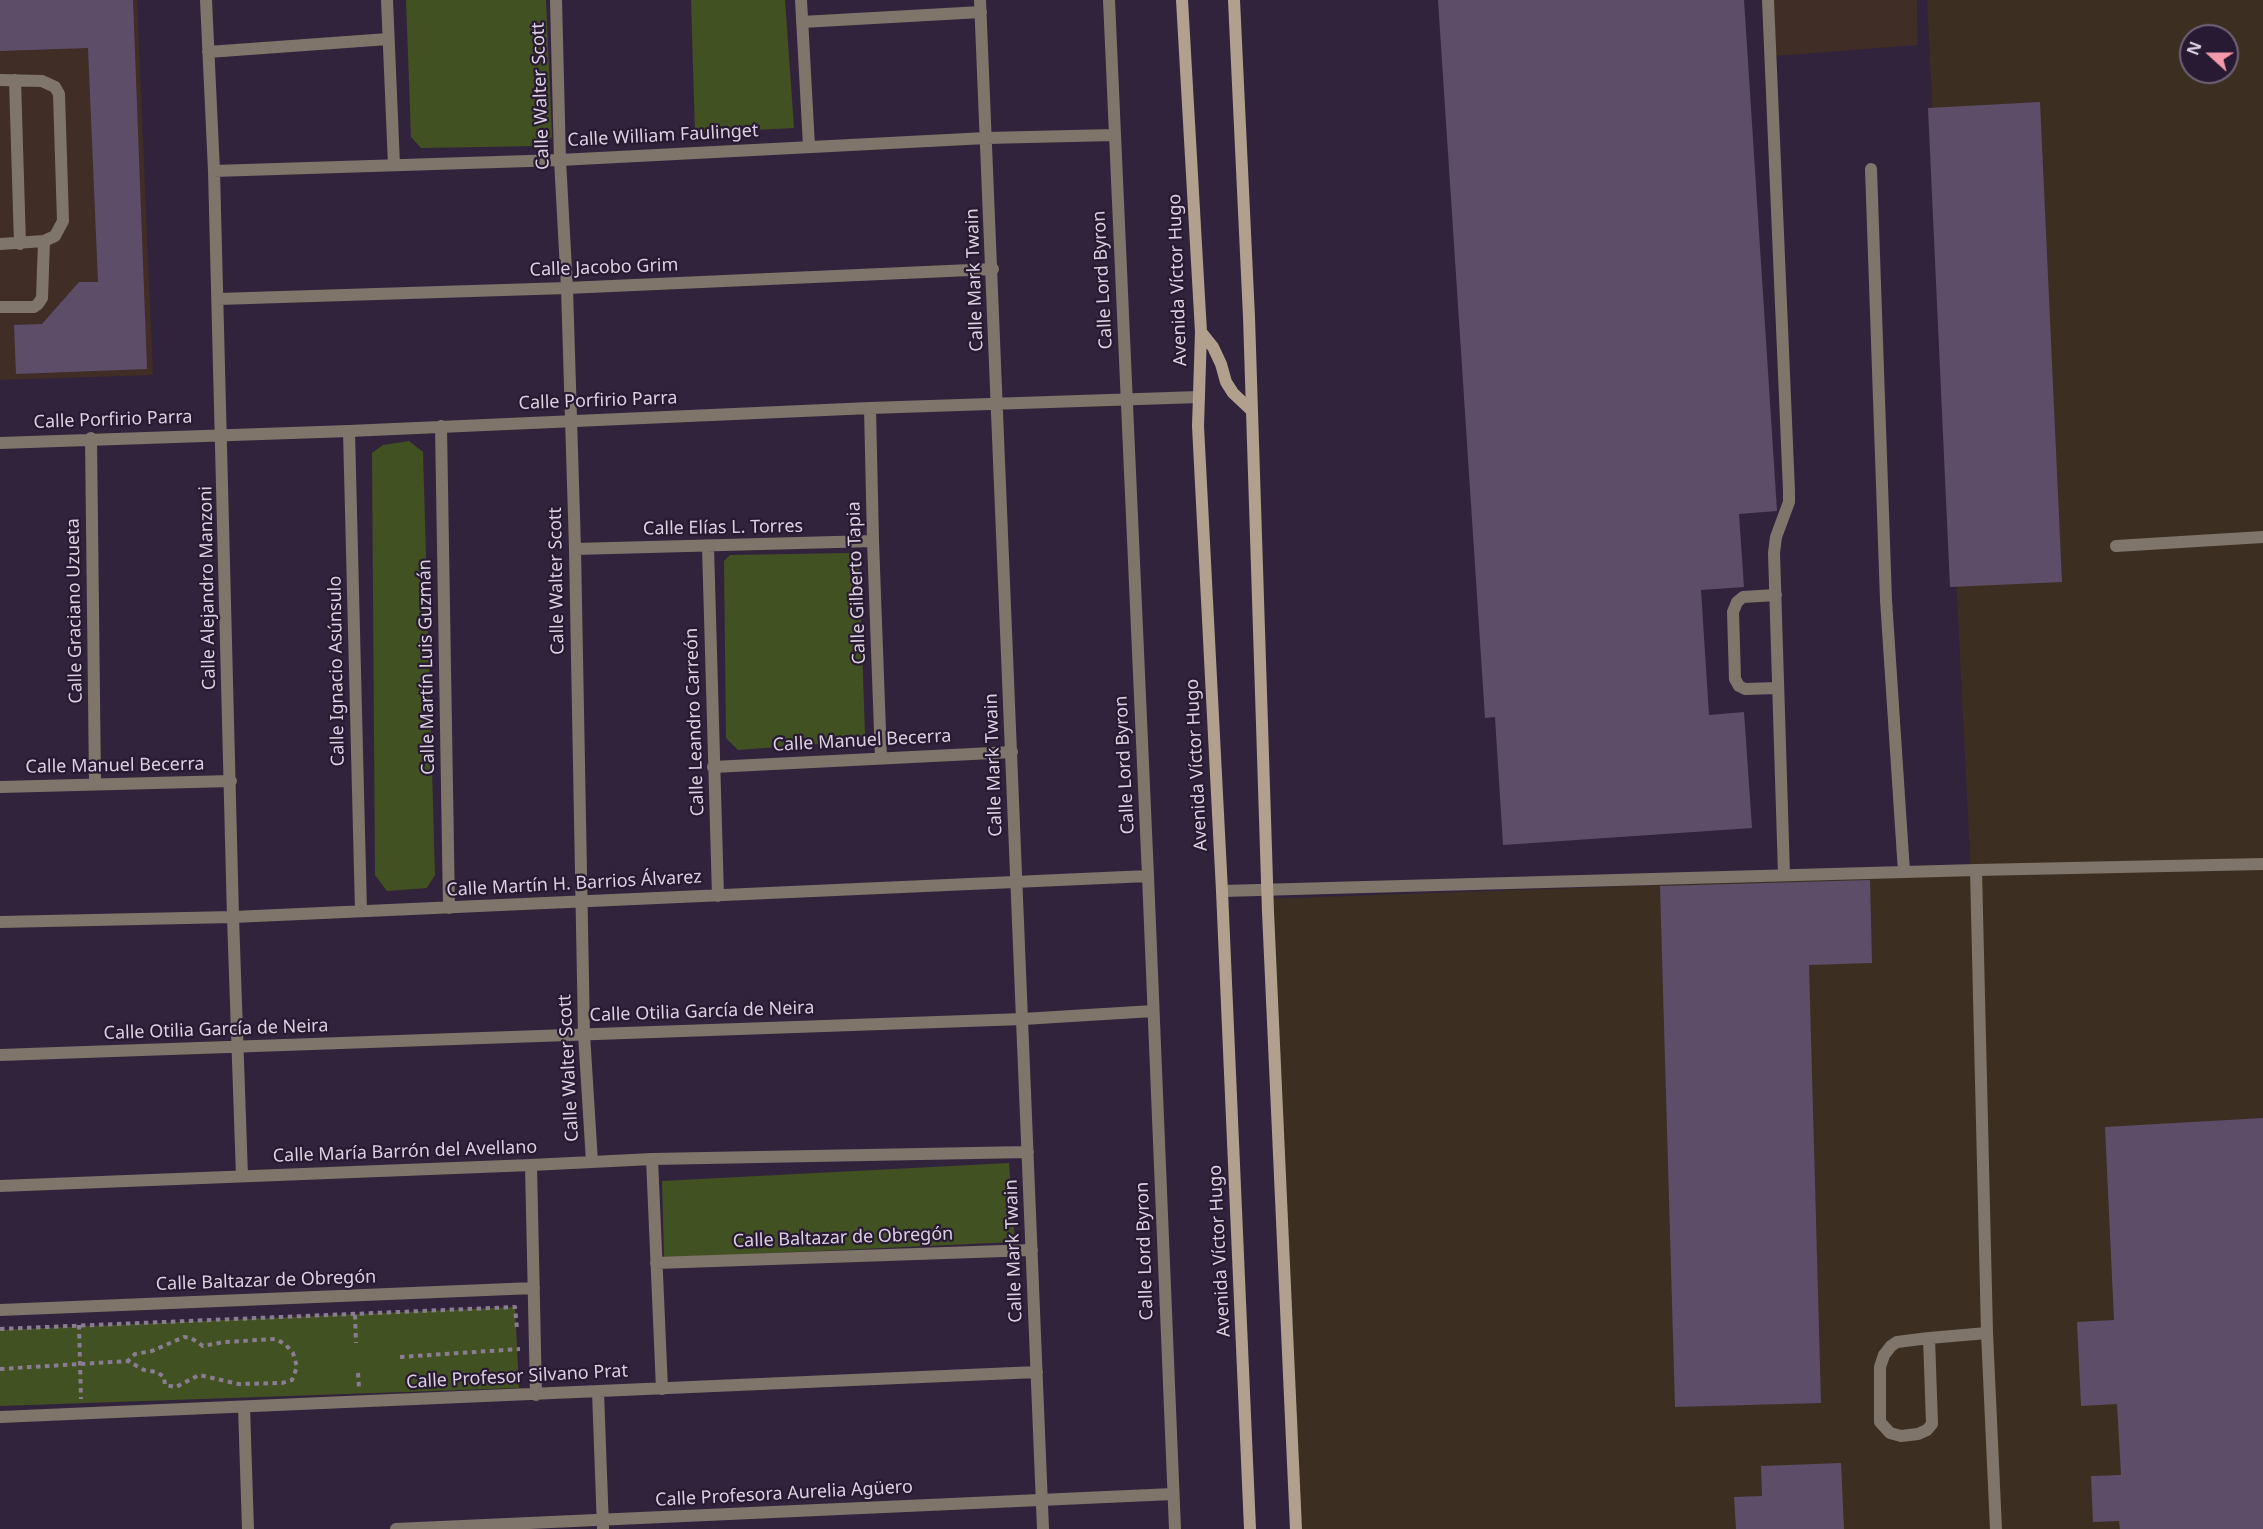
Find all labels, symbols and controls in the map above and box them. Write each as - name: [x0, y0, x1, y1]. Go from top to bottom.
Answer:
- street label: Calle Walter Scott: [528, 22, 554, 170]
- north arrow: [2179, 24, 2239, 84]
- text: N: [2181, 38, 2207, 58]
- street label: Calle William Faulinget: [567, 120, 759, 152]
- street label: Avenida Víctor Hugo: [1164, 193, 1192, 367]
- street label: Calle Mark Twain: [962, 208, 988, 352]
- street label: Calle Lord Byron: [1089, 210, 1117, 350]
- street label: Calle Jacobo Grim: [529, 255, 679, 281]
- street label: Calle Porfirio Parra: [518, 387, 678, 415]
- street label: Calle Porfirio Parra: [33, 406, 193, 434]
- street label: Calle Alejandro Manzoni: [195, 486, 221, 690]
- street label: Calle Gilberto Tapia: [843, 501, 871, 665]
- street label: Calle Walter Scott: [545, 507, 569, 655]
- street label: Calle Elías L. Torres: [643, 516, 803, 540]
- street label: Calle Graciano Uzueta: [63, 518, 87, 704]
- street label: Calle Martín Luis Guzmán: [414, 559, 440, 775]
- street label: Calle Ignacio Asúnsulo: [325, 576, 349, 766]
- street label: Calle Leandro Carreón: [681, 628, 709, 816]
- street label: Avenida Víctor Hugo: [1182, 678, 1212, 852]
- street label: Calle Mark Twain: [981, 693, 1007, 837]
- street label: Calle Lord Byron: [1111, 695, 1139, 835]
- street label: Calle Manuel Becerra: [772, 726, 952, 756]
- street label: Calle Manuel Becerra: [25, 754, 205, 778]
- street label: Calle Martín H. Barrios Álvarez: [446, 867, 702, 901]
- street label: Calle Walter Scott: [554, 994, 584, 1142]
- street label: Calle Otilia García de Neira: [589, 997, 815, 1027]
- street label: Calle Otilia García de Neira: [103, 1015, 329, 1045]
- street label: Calle María Barrón del Avellano: [272, 1137, 538, 1167]
- street label: Avenida Víctor Hugo: [1205, 1164, 1235, 1338]
- street label: Calle Mark Twain: [1001, 1179, 1027, 1323]
- street label: Calle Lord Byron: [1132, 1181, 1158, 1321]
- street label: Calle Baltazar de Obregón: [732, 1223, 954, 1253]
- street label: Calle Baltazar de Obregón: [155, 1266, 377, 1296]
- street label: Calle Profesor Silvano Prat: [406, 1360, 628, 1394]
- street label: Calle Profesora Aurelia Agüero: [655, 1476, 913, 1512]

